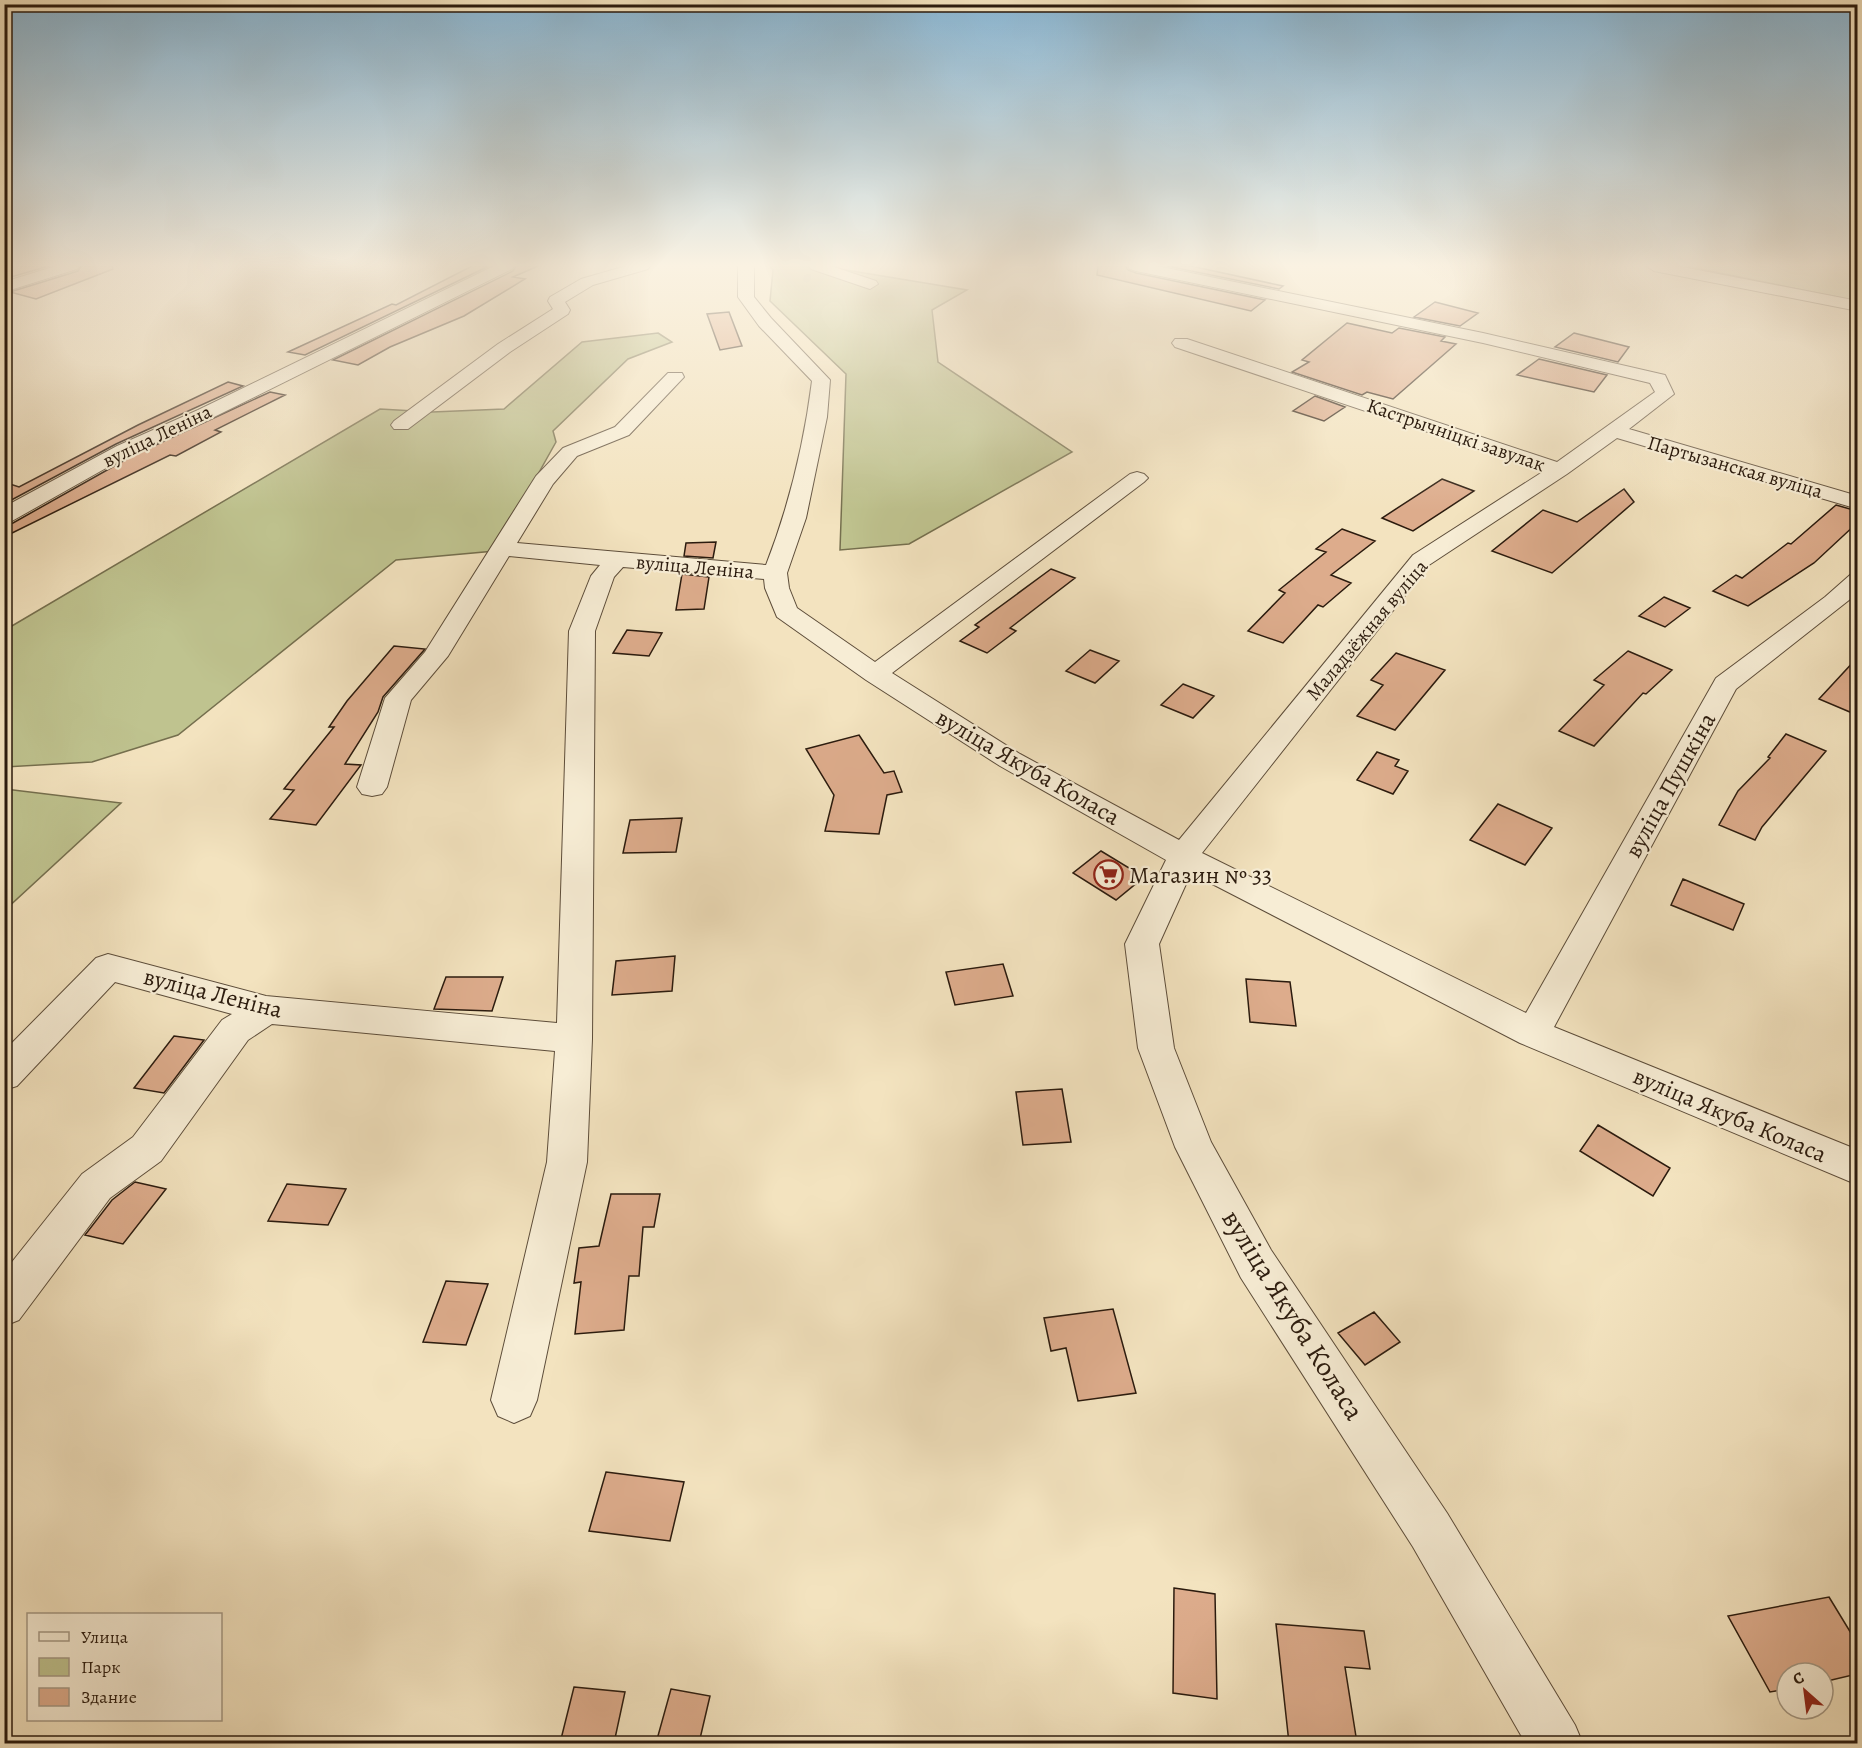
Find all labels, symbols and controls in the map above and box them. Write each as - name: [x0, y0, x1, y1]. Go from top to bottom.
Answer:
- street label: Кастрычніцкі завулак: [1363, 392, 1549, 478]
- street label: вуліца Леніна: [98, 398, 217, 474]
- street label: Партызанская вуліца: [1644, 429, 1827, 505]
- street label: вуліца Леніна: [635, 548, 756, 586]
- street label: Маладзёжная вуліца: [1300, 553, 1434, 706]
- street label: вуліца Якуба Коласа: [930, 701, 1126, 833]
- street label: вуліца Пушкіна: [1617, 707, 1723, 863]
- supermarket icon: Магазин № 33: [1092, 859, 1124, 891]
- place label: Магазин № 33: [1129, 859, 1272, 891]
- street label: вуліца Леніна: [140, 960, 286, 1026]
- street label: вуліца Якуба Коласа: [1628, 1060, 1832, 1170]
- street label: вуліца Якуба Коласа: [1213, 1202, 1373, 1428]
- legend: [27, 1613, 222, 1721]
- text: Улица: [81, 1625, 129, 1649]
- text: Парк: [81, 1655, 121, 1679]
- north arrow: [1775, 1661, 1835, 1721]
- text: С: [1789, 1667, 1808, 1691]
- text: Здание: [81, 1685, 137, 1709]

